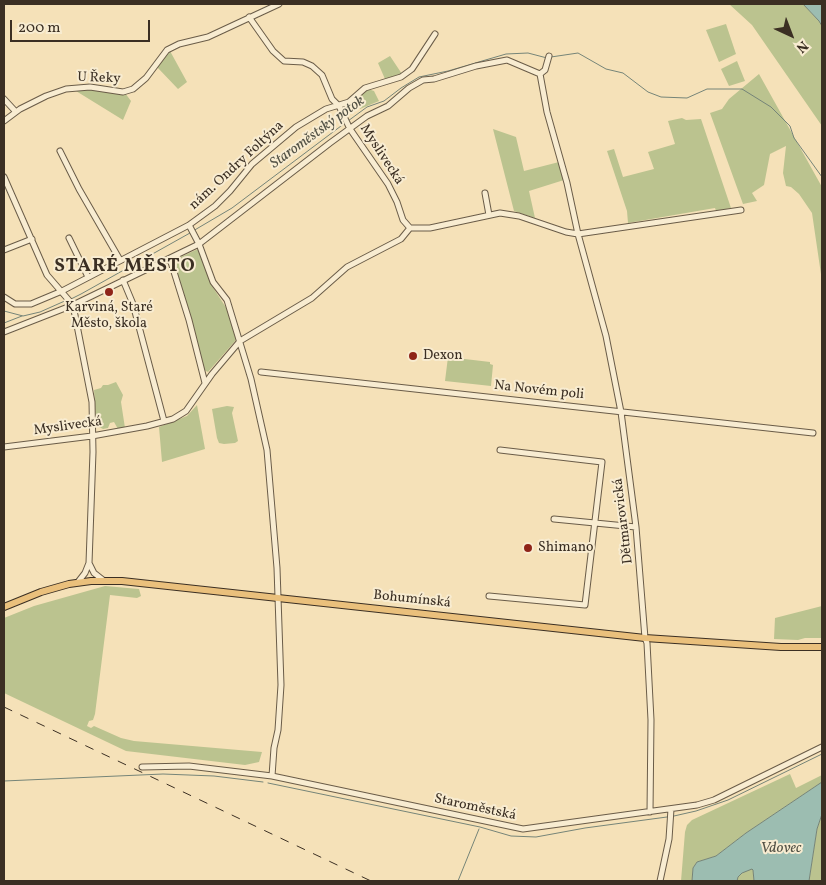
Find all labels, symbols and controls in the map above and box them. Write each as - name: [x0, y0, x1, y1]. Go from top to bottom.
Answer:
- scale bar: [12, 10, 152, 42]
- north arrow: [766, 10, 816, 60]
- text: 200 m: [18, 18, 61, 39]
- text: N: [791, 36, 812, 57]
- street label: U Řeky: [77, 70, 121, 88]
- water label: Staroměstský potok: [267, 93, 369, 173]
- street label: nám. Ondry Foltýna: [186, 118, 288, 214]
- street label: Myslivecká: [355, 122, 407, 188]
- district label: STARÉ MĚSTO: [53, 257, 197, 279]
- marker: Karviná, Staré Město, škola: [103, 286, 115, 298]
- place label: Karviná, Staré Město, škola: [65, 300, 153, 332]
- place label: Dexon: [423, 348, 463, 364]
- marker: Dexon: [407, 350, 419, 362]
- street label: Na Novém poli: [493, 378, 585, 404]
- street label: Myslivecká: [33, 414, 103, 440]
- street label: Dětmarovická: [610, 477, 638, 565]
- place label: Shimano: [538, 540, 593, 556]
- marker: Shimano: [522, 542, 534, 554]
- street label: Bohumínská: [372, 588, 452, 612]
- street label: Staroměstská: [432, 791, 518, 825]
- water label: Vdovec: [761, 840, 801, 858]

